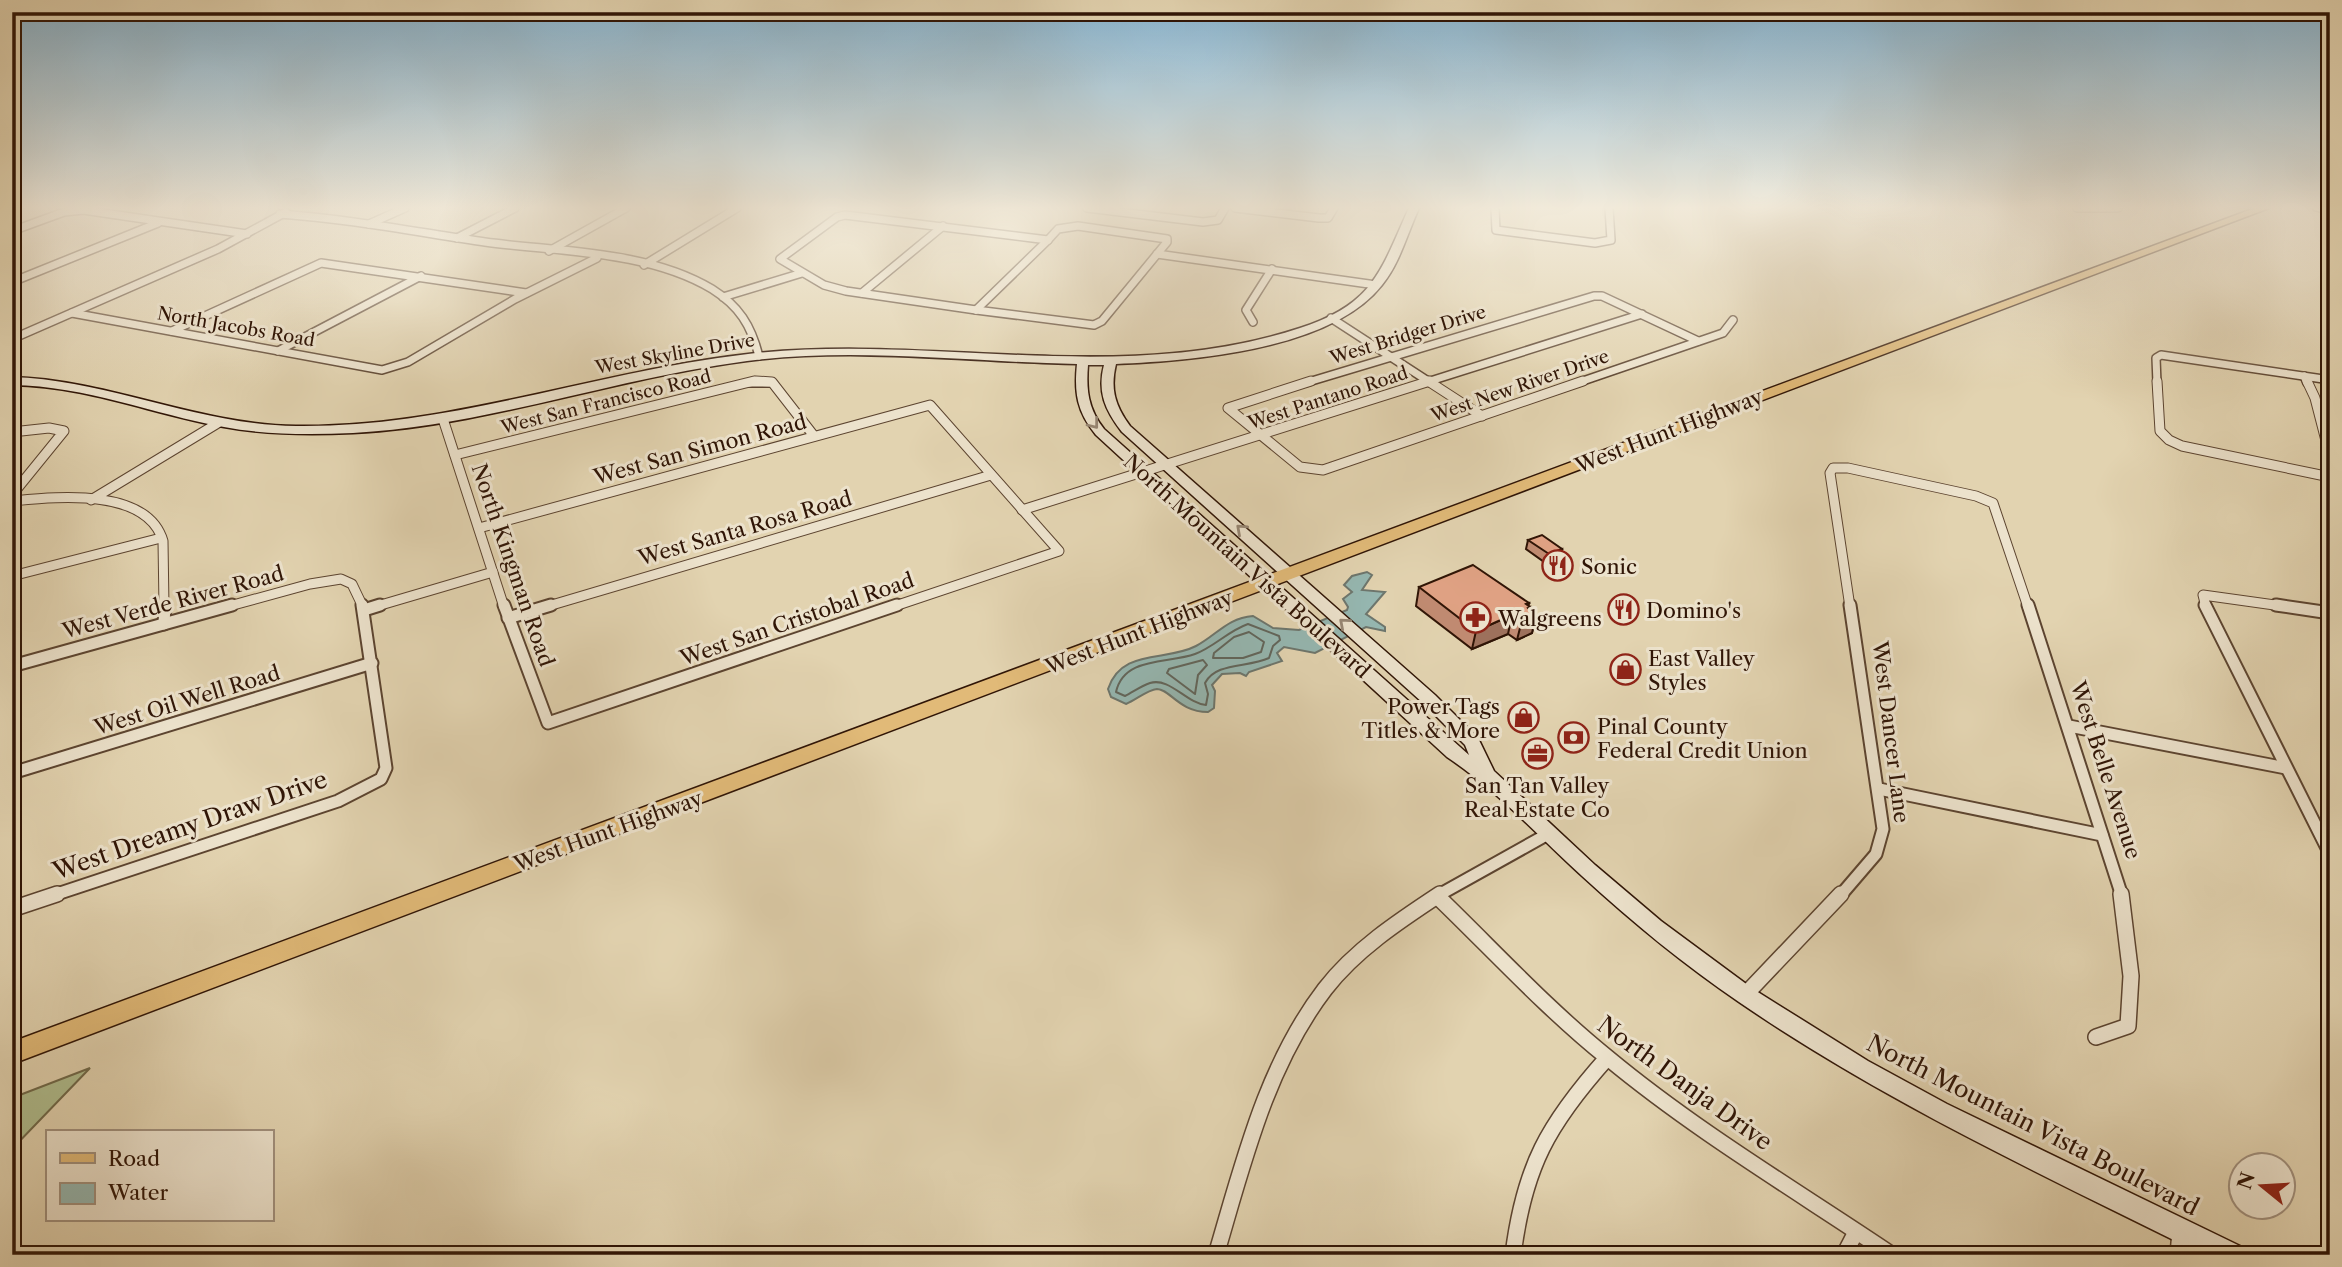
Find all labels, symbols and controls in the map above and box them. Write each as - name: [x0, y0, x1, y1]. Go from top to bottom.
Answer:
- street label: West Bridger Drive: [1326, 301, 1489, 369]
- street label: North Jacobs Road: [156, 302, 317, 352]
- street label: West Skyline Drive: [592, 329, 757, 379]
- street label: West New River Drive: [1427, 345, 1612, 427]
- street label: West Pantano Road: [1244, 362, 1411, 435]
- street label: West San Francisco Road: [498, 365, 713, 439]
- street label: West Hunt Highway: [1571, 384, 1767, 479]
- street label: West San Simon Road: [590, 408, 809, 490]
- one-way arrow: [1085, 417, 1098, 429]
- street label: North Mountain Vista Boulevard: [1119, 449, 1375, 683]
- street label: North Kingman Road: [467, 460, 560, 670]
- street label: West Santa Rosa Road: [634, 485, 855, 571]
- one-way arrow: [1236, 525, 1249, 537]
- restaurant icon: Sonic: [1541, 549, 1575, 583]
- place label: Sonic: [1581, 554, 1637, 579]
- street label: West Verde River Road: [59, 560, 287, 644]
- street label: West San Cristobal Road: [676, 567, 917, 671]
- street label: West Hunt Highway: [1041, 585, 1237, 680]
- restaurant icon: Domino's: [1606, 593, 1640, 627]
- place label: Domino's: [1646, 598, 1741, 623]
- pharmacy icon: Walgreens: [1458, 601, 1492, 635]
- place label: Walgreens: [1497, 606, 1602, 631]
- one-way arrow: [1339, 619, 1352, 631]
- street label: West Dancer Lane: [1867, 639, 1915, 824]
- place label: East Valley Styles: [1648, 646, 1755, 695]
- shop icon: East Valley Styles: [1608, 653, 1642, 687]
- street label: West Oil Well Road: [90, 660, 283, 740]
- street label: West Belle Avenue: [2065, 677, 2146, 862]
- place label: Power Tags Titles & More: [1362, 694, 1500, 743]
- shop icon: Power Tags Titles & More: [1506, 701, 1540, 735]
- place label: Pinal County Federal Credit Union: [1597, 714, 1808, 763]
- bank icon: Pinal County Federal Credit Union: [1557, 721, 1591, 755]
- office icon: San Tan Valley Real Estate Co: [1520, 736, 1554, 770]
- street label: West Dreamy Draw Drive: [48, 764, 331, 886]
- place label: San Tan Valley Real Estate Co: [1464, 773, 1610, 822]
- street label: West Hunt Highway: [509, 785, 706, 877]
- street label: North Danja Drive: [1592, 1010, 1778, 1156]
- street label: North Mountain Vista Boulevard: [1862, 1028, 2204, 1222]
- legend: [46, 1130, 273, 1222]
- text: Road: [108, 1146, 160, 1171]
- north arrow: [2226, 1152, 2296, 1222]
- text: N: [2233, 1169, 2260, 1192]
- text: Water: [107, 1180, 168, 1205]

